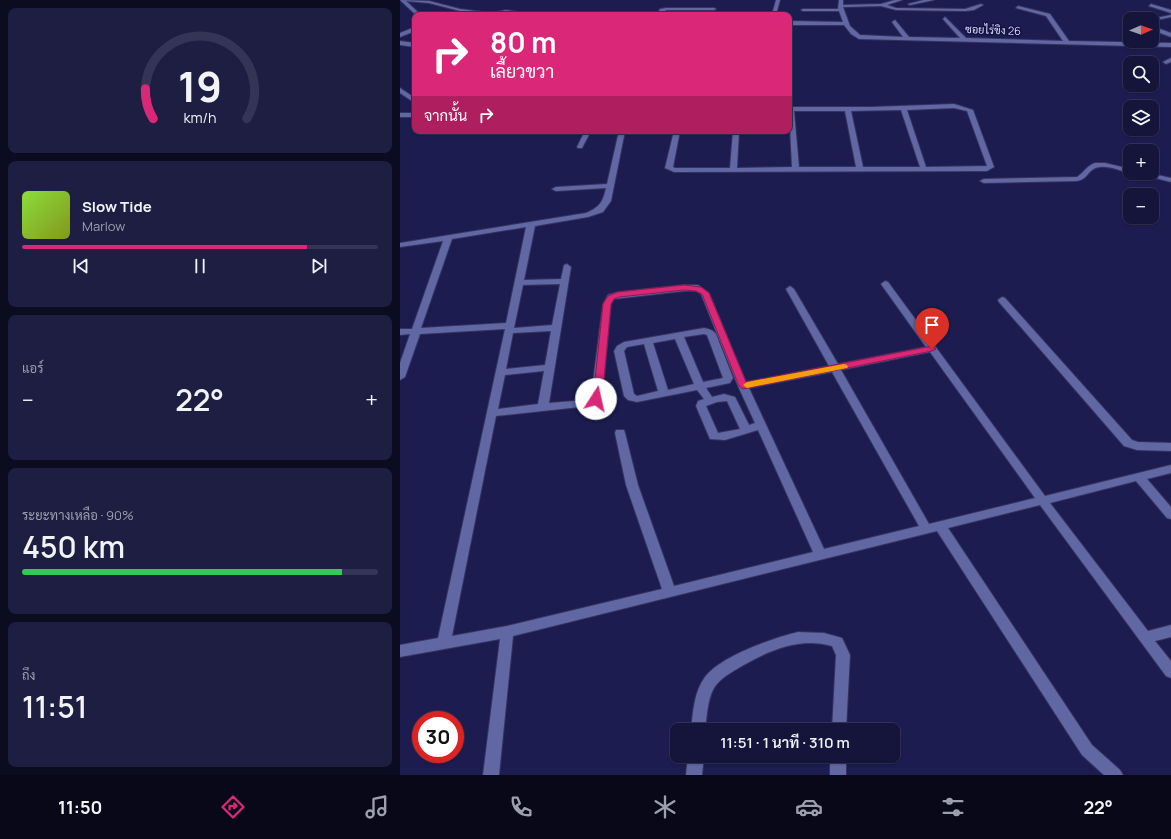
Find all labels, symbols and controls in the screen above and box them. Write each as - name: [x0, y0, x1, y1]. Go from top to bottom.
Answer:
- north arrow: [1123, 12, 1159, 48]
- map controls: [1123, 12, 1159, 224]
- street label: ซอยไร่ขิง 26: [965, 21, 1021, 38]
- text: 80 m: [490, 23, 556, 61]
- icon: right: [424, 28, 476, 80]
- button: search: [1123, 56, 1159, 92]
- text: 19: [178, 58, 222, 114]
- text: เลี้ยวขวา: [490, 59, 554, 83]
- button: layers: [1123, 100, 1159, 136]
- icon: right: [475, 104, 497, 126]
- text: จากนั้น: [424, 105, 467, 126]
- text: km/h: [183, 107, 217, 126]
- button: +: [1123, 144, 1159, 180]
- button: −: [1123, 188, 1159, 224]
- text: Slow Tide: [82, 196, 152, 217]
- text: Marlow: [82, 217, 125, 235]
- icon: previous: [70, 255, 92, 277]
- icon: pause: [189, 255, 211, 277]
- icon: next: [308, 255, 330, 277]
- pin: [915, 308, 949, 349]
- icon: arrive: [921, 314, 943, 336]
- text: แอร์: [22, 359, 43, 377]
- position arrow: [575, 378, 617, 420]
- text: 22°: [175, 379, 224, 420]
- text: −: [22, 385, 34, 415]
- text: +: [365, 385, 378, 415]
- text: ระยะทางเหลือ · 90%: [22, 506, 134, 524]
- text: 450 km: [22, 526, 125, 567]
- text: ถึง: [22, 666, 35, 684]
- text: 11:51: [22, 686, 87, 727]
- speed limit sign: 30: [412, 711, 464, 763]
- text: 11:51 · 1 นาที · 310 m: [720, 732, 850, 753]
- icon: directions: [219, 793, 247, 821]
- icon: music: [363, 793, 391, 821]
- icon: phone: [507, 793, 535, 821]
- icon: climate: [651, 793, 679, 821]
- icon: car: [795, 793, 823, 821]
- icon: filters: [939, 793, 967, 821]
- text: 11:50: [58, 795, 102, 819]
- text: 22°: [1083, 795, 1113, 819]

